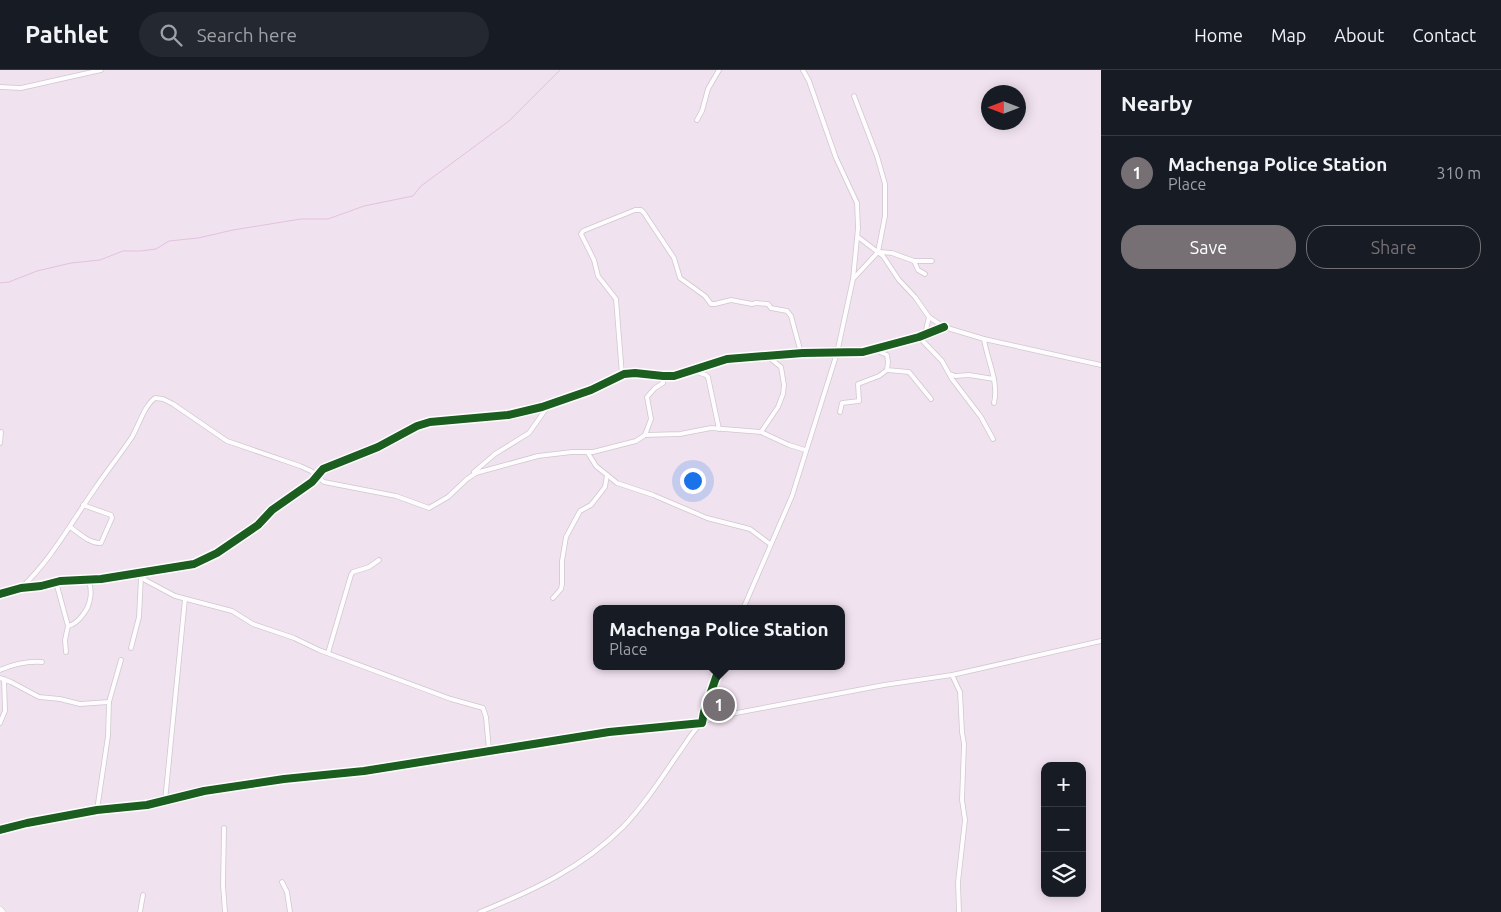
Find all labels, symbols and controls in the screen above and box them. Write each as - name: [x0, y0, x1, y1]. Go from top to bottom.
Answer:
- search box: [139, 12, 489, 57]
- text: Pathlet: [25, 21, 109, 48]
- icon: search: [157, 21, 185, 49]
- text: Search here: [197, 24, 297, 46]
- text: Home: [1194, 25, 1243, 45]
- text: Map: [1271, 25, 1306, 45]
- text: About: [1334, 25, 1384, 45]
- text: Contact: [1412, 25, 1476, 45]
- north arrow: [981, 85, 1026, 130]
- text: Nearby: [1121, 91, 1192, 115]
- text: Machenga Police Station: [1168, 153, 1387, 175]
- text: 1: [1132, 164, 1142, 182]
- text: 310 m: [1436, 164, 1481, 182]
- text: Place: [1168, 175, 1206, 193]
- button: Save: [1121, 225, 1296, 269]
- button: Share: [1306, 225, 1481, 269]
- your location: [680, 468, 706, 494]
- popup: [593, 605, 845, 670]
- text: Machenga Police Station: [609, 618, 829, 640]
- text: Place: [609, 640, 648, 658]
- pin: 1: [703, 686, 735, 724]
- map controls: [1041, 762, 1086, 897]
- button: +: [1041, 762, 1086, 807]
- button: −: [1041, 807, 1086, 852]
- button: layers: [1041, 852, 1086, 897]

